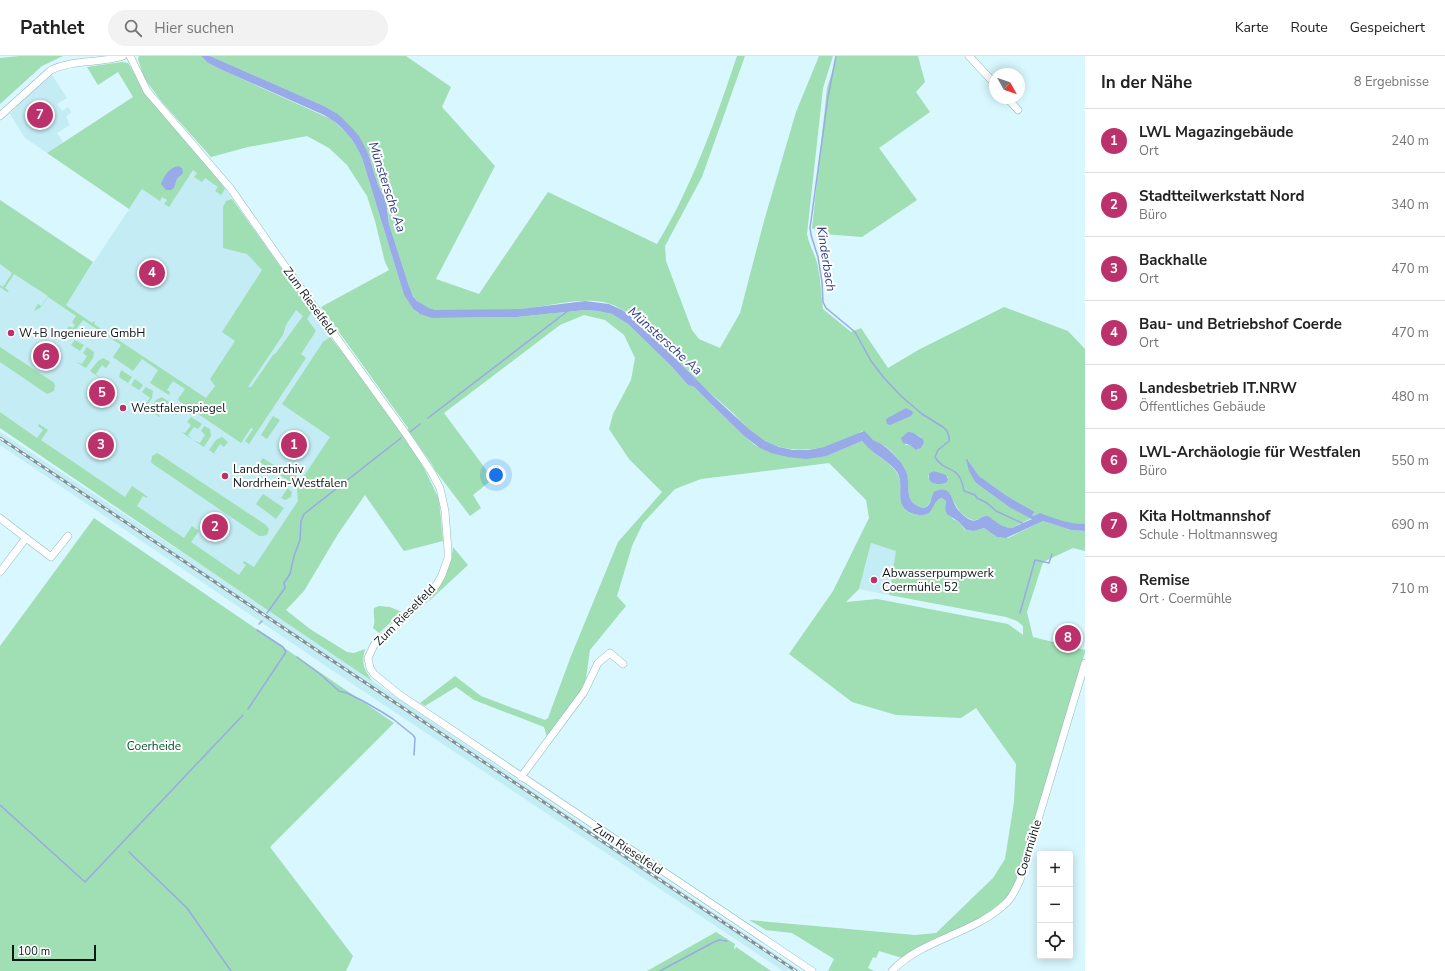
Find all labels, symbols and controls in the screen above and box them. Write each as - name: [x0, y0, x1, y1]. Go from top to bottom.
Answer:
- search box: [108, 10, 388, 46]
- text: Pathlet: [20, 15, 84, 41]
- icon: search: [122, 17, 144, 39]
- text: Hier suchen: [154, 18, 234, 38]
- text: Karte: [1235, 18, 1269, 37]
- text: Route: [1291, 18, 1328, 37]
- text: Gespeichert: [1350, 18, 1425, 37]
- north arrow: [989, 68, 1025, 104]
- text: In der Nähe: [1101, 71, 1192, 94]
- text: 8 Ergebnisse: [1354, 73, 1429, 91]
- pin: 7: [27, 100, 53, 130]
- text: LWL Magazingebäude: [1139, 122, 1293, 142]
- text: 1: [1110, 132, 1118, 150]
- text: 240 m: [1391, 132, 1429, 150]
- water label: Münstersche Aa: [364, 139, 410, 235]
- text: Ort: [1139, 142, 1159, 160]
- text: Stadtteilwerkstatt Nord: [1139, 186, 1304, 206]
- text: 2: [1110, 196, 1118, 214]
- text: 340 m: [1391, 196, 1429, 214]
- text: Büro: [1139, 206, 1167, 224]
- water label: Kinderbach: [812, 225, 840, 293]
- text: Backhalle: [1139, 250, 1207, 270]
- pin: 4: [139, 258, 165, 288]
- text: 3: [1110, 260, 1118, 278]
- text: 470 m: [1391, 260, 1429, 278]
- street label: Zum Rieselfeld: [280, 264, 340, 338]
- text: Ort: [1139, 270, 1159, 288]
- water label: Münstersche Aa: [624, 303, 706, 379]
- text: Bau- und Betriebshof Coerde: [1139, 314, 1342, 334]
- text: 4: [1110, 324, 1118, 342]
- text: 470 m: [1391, 324, 1429, 342]
- place label: W+B Ingenieure GmbH: [19, 325, 145, 341]
- marker: W+B Ingenieure GmbH: [6, 328, 16, 338]
- text: Ort: [1139, 334, 1159, 352]
- pin: 6: [33, 341, 59, 371]
- pin: 5: [89, 378, 115, 408]
- text: Landesbetrieb IT.NRW: [1139, 378, 1297, 398]
- text: 5: [1110, 388, 1118, 406]
- text: 480 m: [1391, 388, 1429, 406]
- text: Öffentliches Gebäude: [1139, 398, 1265, 416]
- place label: Westfalenspiegel: [131, 400, 226, 416]
- marker: Westfalenspiegel: [118, 403, 128, 413]
- pin: 3: [88, 430, 114, 460]
- pin: 1: [281, 430, 307, 460]
- text: LWL-Archäologie für Westfalen: [1139, 442, 1361, 462]
- text: 6: [1110, 452, 1118, 470]
- text: 550 m: [1391, 452, 1429, 470]
- place label: Landesarchiv Nordrhein-Westfalen: [233, 461, 347, 491]
- text: Büro: [1139, 462, 1167, 480]
- your location: [486, 465, 506, 485]
- marker: Landesarchiv Nordrhein-Westfalen: [220, 471, 230, 481]
- text: Kita Holtmannshof: [1139, 506, 1270, 526]
- pin: 2: [202, 512, 228, 542]
- text: 7: [1110, 516, 1118, 534]
- text: 690 m: [1391, 516, 1429, 534]
- text: Schule · Holtmannsweg: [1139, 526, 1278, 544]
- place label: Abwasserpumpwerk Coermühle 52: [882, 565, 995, 595]
- text: Remise: [1139, 570, 1190, 590]
- marker: Abwasserpumpwerk Coermühle 52: [869, 575, 879, 585]
- text: 8: [1110, 580, 1118, 598]
- text: 710 m: [1391, 580, 1429, 598]
- street label: Zum Rieselfeld: [371, 581, 439, 649]
- text: Ort · Coermühle: [1139, 590, 1232, 608]
- pin: 8: [1055, 623, 1081, 653]
- park label: Coerheide: [127, 738, 181, 754]
- street label: Coermühle: [1013, 818, 1045, 878]
- street label: Zum Rieselfeld: [590, 820, 666, 878]
- map controls: [1037, 851, 1073, 959]
- button: +: [1037, 851, 1073, 887]
- button: −: [1037, 887, 1073, 923]
- button: locate: [1037, 923, 1073, 959]
- scale bar: [12, 943, 96, 962]
- text: 100 m: [18, 944, 50, 959]

